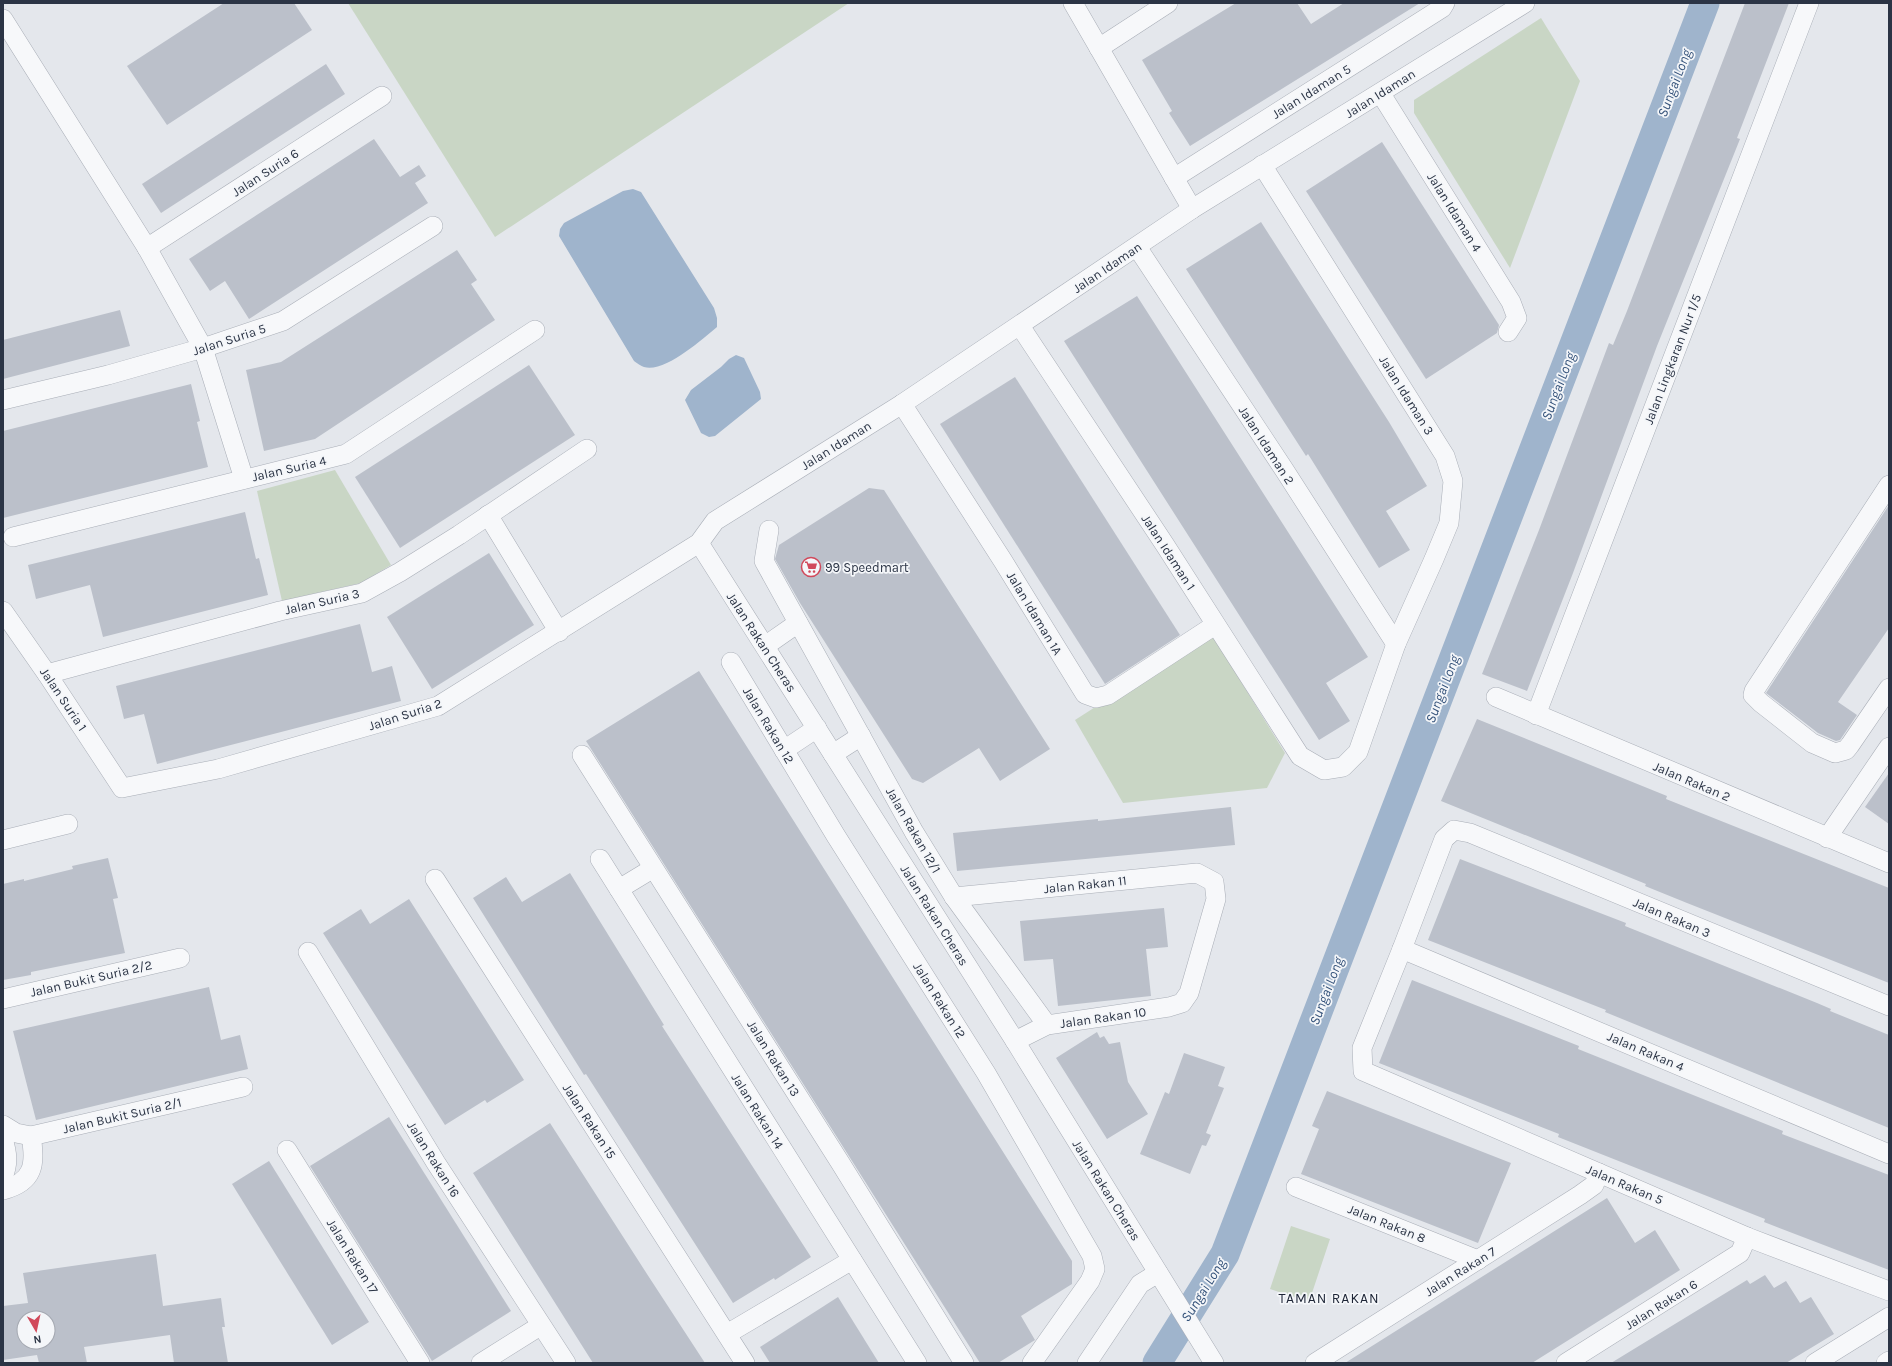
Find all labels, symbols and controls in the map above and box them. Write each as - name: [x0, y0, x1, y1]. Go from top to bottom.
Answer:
- water label: Sungai Long: [1654, 46, 1695, 119]
- street label: Jalan Idaman 5: [1269, 61, 1354, 122]
- street label: Jalan Idaman: [1342, 66, 1418, 121]
- street label: Jalan Suria 6: [229, 145, 301, 199]
- street label: Jalan Idaman 4: [1424, 170, 1485, 254]
- street label: Jalan Idaman: [1070, 239, 1145, 296]
- street label: Jalan Lingkaran Nur 1/5: [1641, 292, 1704, 426]
- street label: Jalan Suria 5: [191, 321, 268, 358]
- water label: Sungai Long: [1538, 349, 1579, 422]
- street label: Jalan Idaman 3: [1376, 353, 1437, 438]
- street label: Jalan Idaman 2: [1236, 403, 1297, 487]
- street label: Jalan Idaman: [798, 418, 874, 473]
- street label: Jalan Suria 4: [250, 453, 328, 484]
- street label: Jalan Idaman 1: [1139, 512, 1199, 593]
- supermarket icon: 99 Speedmart: [800, 556, 822, 578]
- place label: 99 Speedmart: [825, 560, 909, 575]
- street label: Jalan Idaman 1A: [1004, 569, 1066, 658]
- street label: Jalan Suria 3: [283, 586, 361, 617]
- street label: Jalan Rakan Cheras: [724, 590, 800, 695]
- water label: Sungai Long: [1422, 652, 1463, 725]
- street label: Jalan Suria 1: [37, 665, 90, 734]
- street label: Jalan Rakan 12: [740, 684, 797, 766]
- street label: Jalan Suria 2: [367, 696, 444, 733]
- street label: Jalan Rakan 2: [1651, 758, 1733, 804]
- street label: Jalan Rakan 12/1: [883, 785, 944, 876]
- street label: Jalan Rakan Cheras: [898, 862, 972, 969]
- street label: Jalan Rakan 11: [1043, 873, 1127, 896]
- street label: Jalan Rakan 3: [1631, 894, 1713, 940]
- water label: Sungai Long: [1306, 954, 1347, 1027]
- street label: Jalan Bukit Suria 2/2: [29, 957, 153, 1000]
- street label: Jalan Rakan 12: [910, 960, 969, 1041]
- street label: Jalan Rakan 10: [1059, 1004, 1147, 1031]
- street label: Jalan Rakan 13: [744, 1018, 803, 1099]
- street label: Jalan Rakan 4: [1605, 1029, 1686, 1074]
- street label: Jalan Rakan 14: [728, 1071, 787, 1152]
- street label: Jalan Rakan 15: [560, 1081, 619, 1162]
- street label: Jalan Bukit Suria 2/1: [61, 1095, 183, 1136]
- street label: Jalan Rakan 16: [404, 1119, 463, 1200]
- street label: Jalan Rakan Cheras: [1070, 1137, 1144, 1244]
- street label: Jalan Rakan 5: [1584, 1162, 1665, 1207]
- street label: Jalan Rakan 8: [1346, 1201, 1428, 1246]
- street label: Jalan Rakan 17: [324, 1216, 381, 1296]
- street label: Jalan Rakan 7: [1422, 1244, 1498, 1299]
- water label: Sungai Long: [1177, 1255, 1230, 1325]
- street label: Jalan Rakan 6: [1622, 1276, 1700, 1333]
- district label: TAMAN RAKAN: [1278, 1290, 1380, 1307]
- north arrow: [16, 1310, 56, 1350]
- text: N: [33, 1332, 42, 1346]

